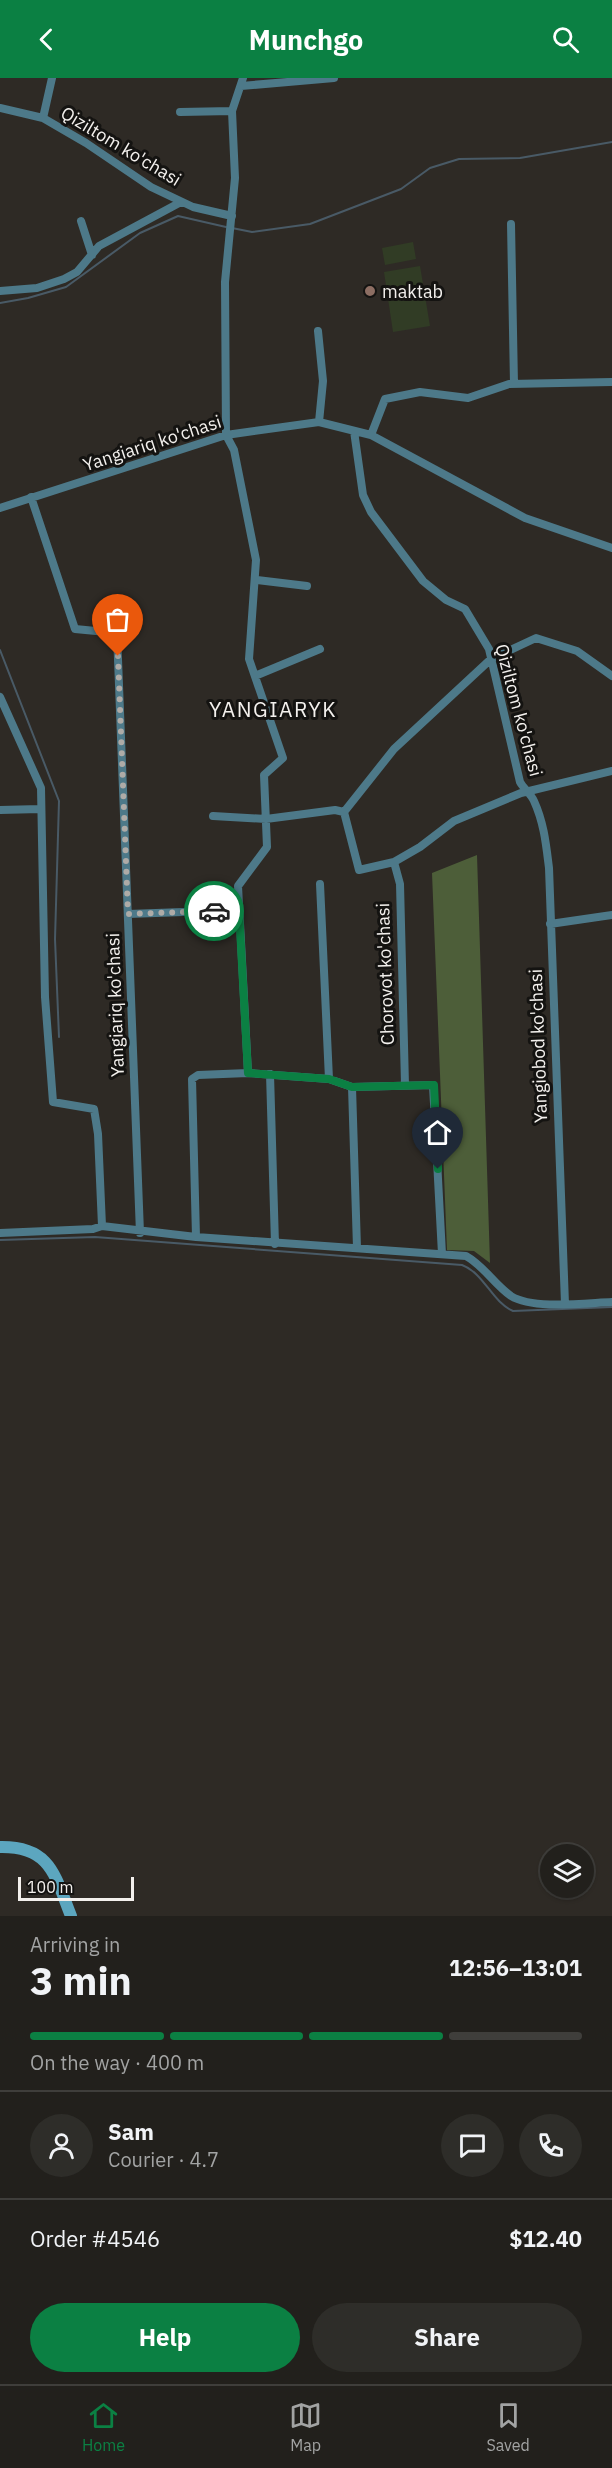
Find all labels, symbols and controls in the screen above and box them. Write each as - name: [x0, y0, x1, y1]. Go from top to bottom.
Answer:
- text: Munchgo: [249, 22, 363, 57]
- icon: back: [30, 23, 63, 56]
- icon: search: [549, 23, 582, 56]
- street label: Qiziltom ko'chasi: [57, 101, 185, 191]
- place label: maktab: [382, 280, 443, 303]
- marker: maktab: [363, 284, 377, 298]
- street label: Yangiariq ko'chasi: [80, 410, 224, 476]
- pin: [92, 594, 143, 656]
- icon: bag: [101, 603, 134, 636]
- street label: Qiziltom ko'chasi: [490, 641, 548, 779]
- district label: YANGIARYK: [209, 695, 337, 723]
- courier: [184, 881, 244, 941]
- icon: car: [198, 895, 231, 928]
- street label: Chorovot ko'chasi: [371, 902, 399, 1046]
- street label: Yangiariq ko'chasi: [101, 933, 129, 1077]
- street label: Yangiobod ko'chasi: [524, 969, 552, 1123]
- pin: [412, 1107, 463, 1169]
- icon: home: [421, 1116, 454, 1149]
- map controls: [540, 1844, 594, 1898]
- button: layers: [540, 1844, 594, 1898]
- scale bar: [18, 1874, 134, 1902]
- text: 100 m: [27, 1877, 74, 1897]
- text: Arriving in: [30, 1931, 120, 1958]
- text: 12:56–13:01: [449, 1953, 582, 1982]
- text: 3 min: [30, 1955, 132, 2006]
- text: On the way · 400 m: [30, 2049, 204, 2076]
- button: person: [30, 2114, 93, 2177]
- button: chat: [441, 2114, 504, 2177]
- button: phone: [519, 2114, 582, 2177]
- text: Sam: [108, 2117, 154, 2146]
- text: Courier · 4.7: [108, 2146, 219, 2173]
- text: Order #4546: [30, 2224, 160, 2253]
- text: $12.40: [509, 2224, 582, 2253]
- button: Help: [30, 2303, 300, 2372]
- button: Share: [312, 2303, 582, 2372]
- tab: Home: [82, 2399, 125, 2455]
- tab: Map: [289, 2399, 322, 2455]
- tab: Saved: [486, 2399, 530, 2455]

